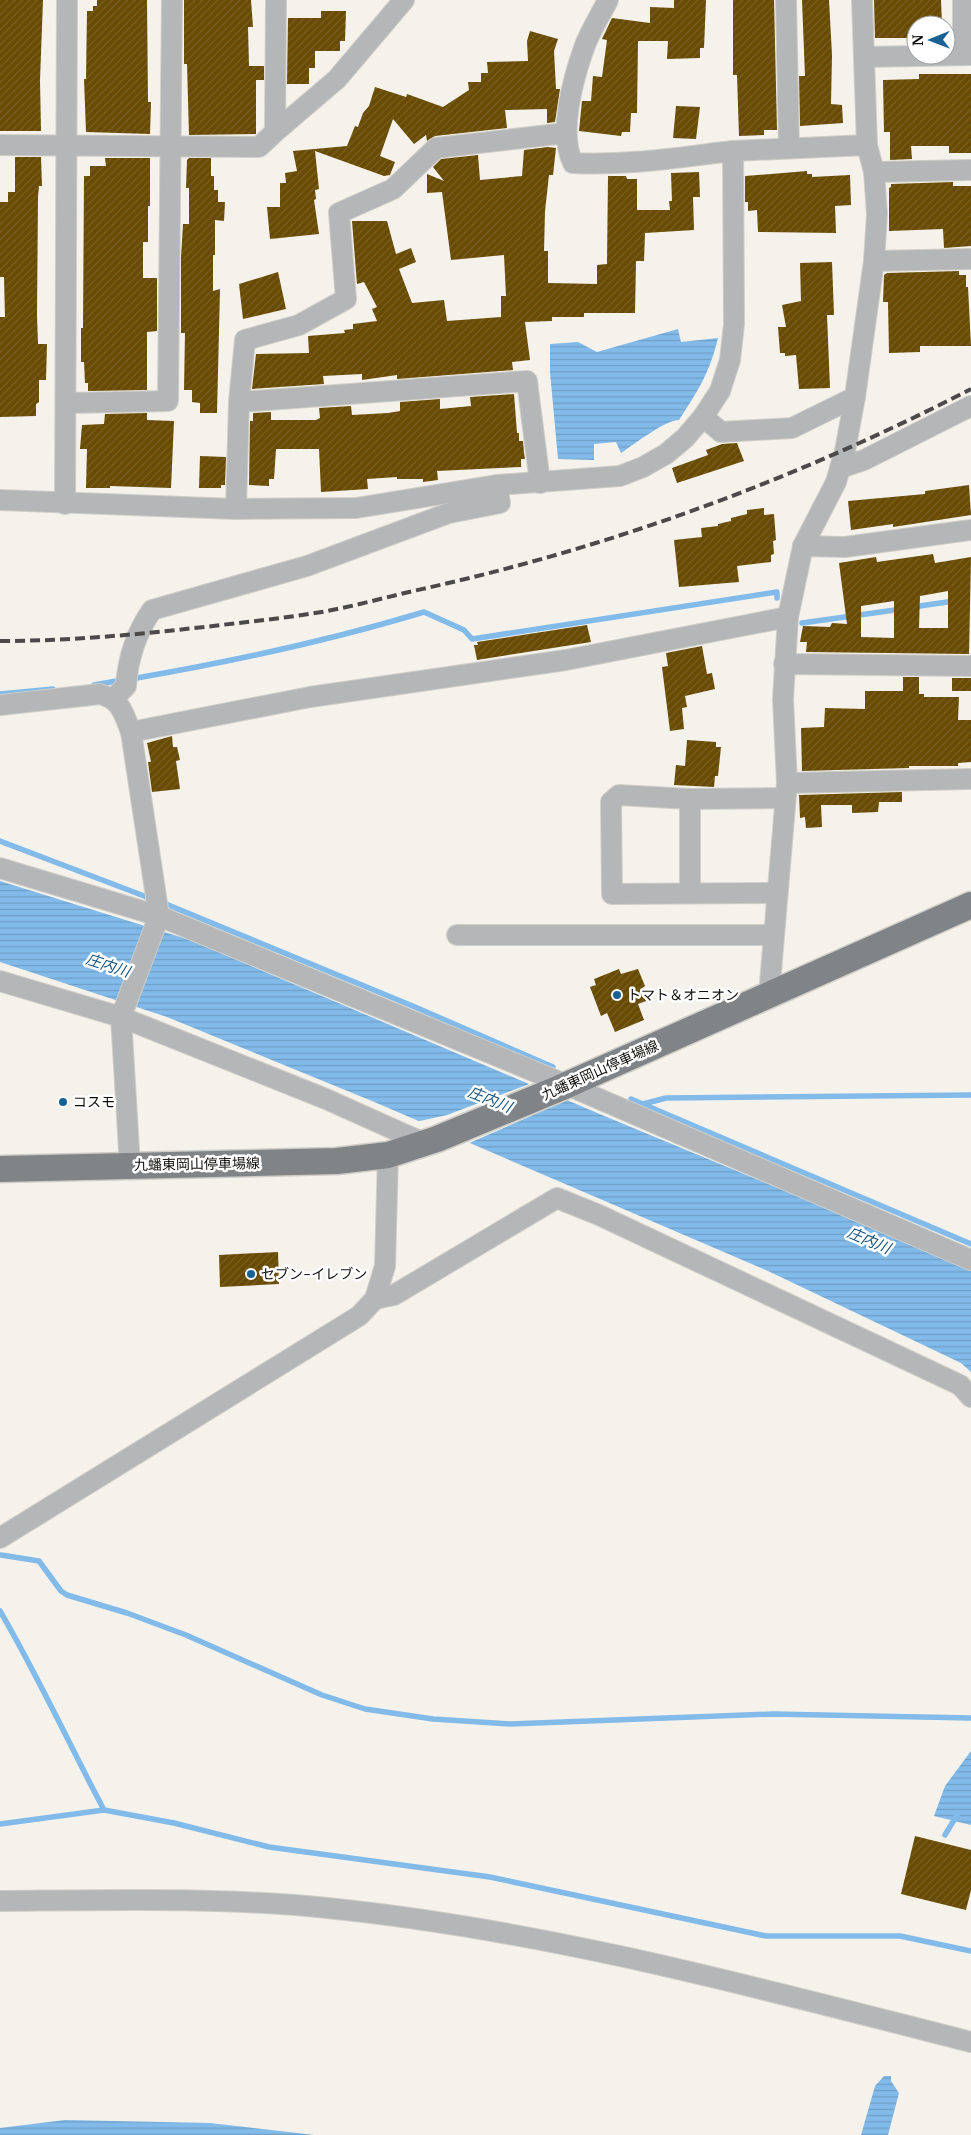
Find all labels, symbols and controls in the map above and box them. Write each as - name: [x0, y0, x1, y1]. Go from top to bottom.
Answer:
- north arrow: [906, 15, 956, 65]
- text: N: [909, 35, 927, 46]
- water label: 庄内川: [84, 949, 134, 982]
- place label: トマト＆オニオン: [627, 986, 739, 1004]
- marker: トマト＆オニオン: [611, 989, 623, 1001]
- street label: 九蟠東岡山停車場線: [539, 1036, 661, 1104]
- water label: 庄内川: [466, 1082, 516, 1117]
- place label: コスモ: [73, 1093, 115, 1111]
- marker: コスモ: [57, 1096, 69, 1108]
- street label: 九蟠東岡山停車場線: [134, 1154, 260, 1174]
- water label: 庄内川: [845, 1222, 895, 1258]
- place label: セブン-イレブン: [261, 1265, 367, 1283]
- marker: セブン-イレブン: [245, 1268, 257, 1280]

